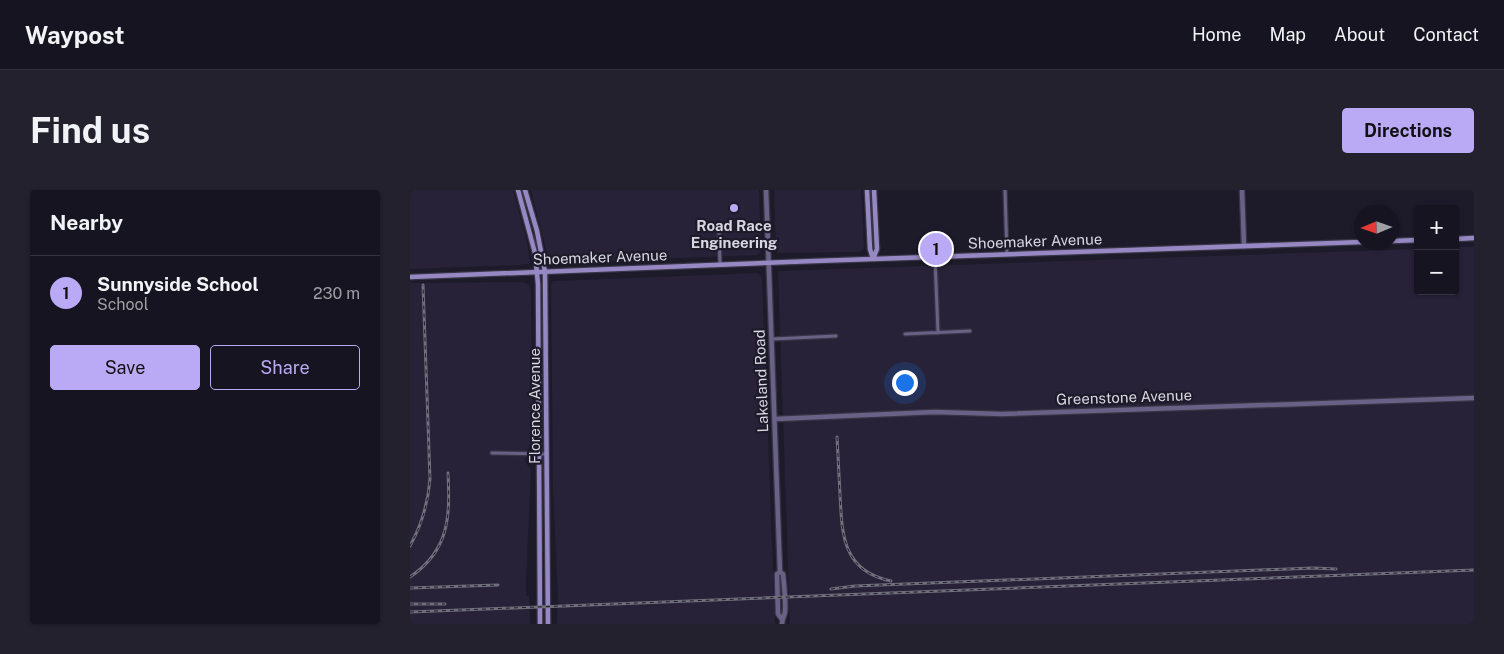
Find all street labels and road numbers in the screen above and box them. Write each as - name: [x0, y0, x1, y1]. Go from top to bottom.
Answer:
- street label: Shoemaker Avenue: [967, 230, 1103, 252]
- street label: Shoemaker Avenue: [532, 246, 668, 268]
- street label: Lakeland Road: [751, 329, 771, 433]
- street label: Florence Avenue: [526, 348, 543, 464]
- street label: Greenstone Avenue: [1056, 386, 1192, 408]

